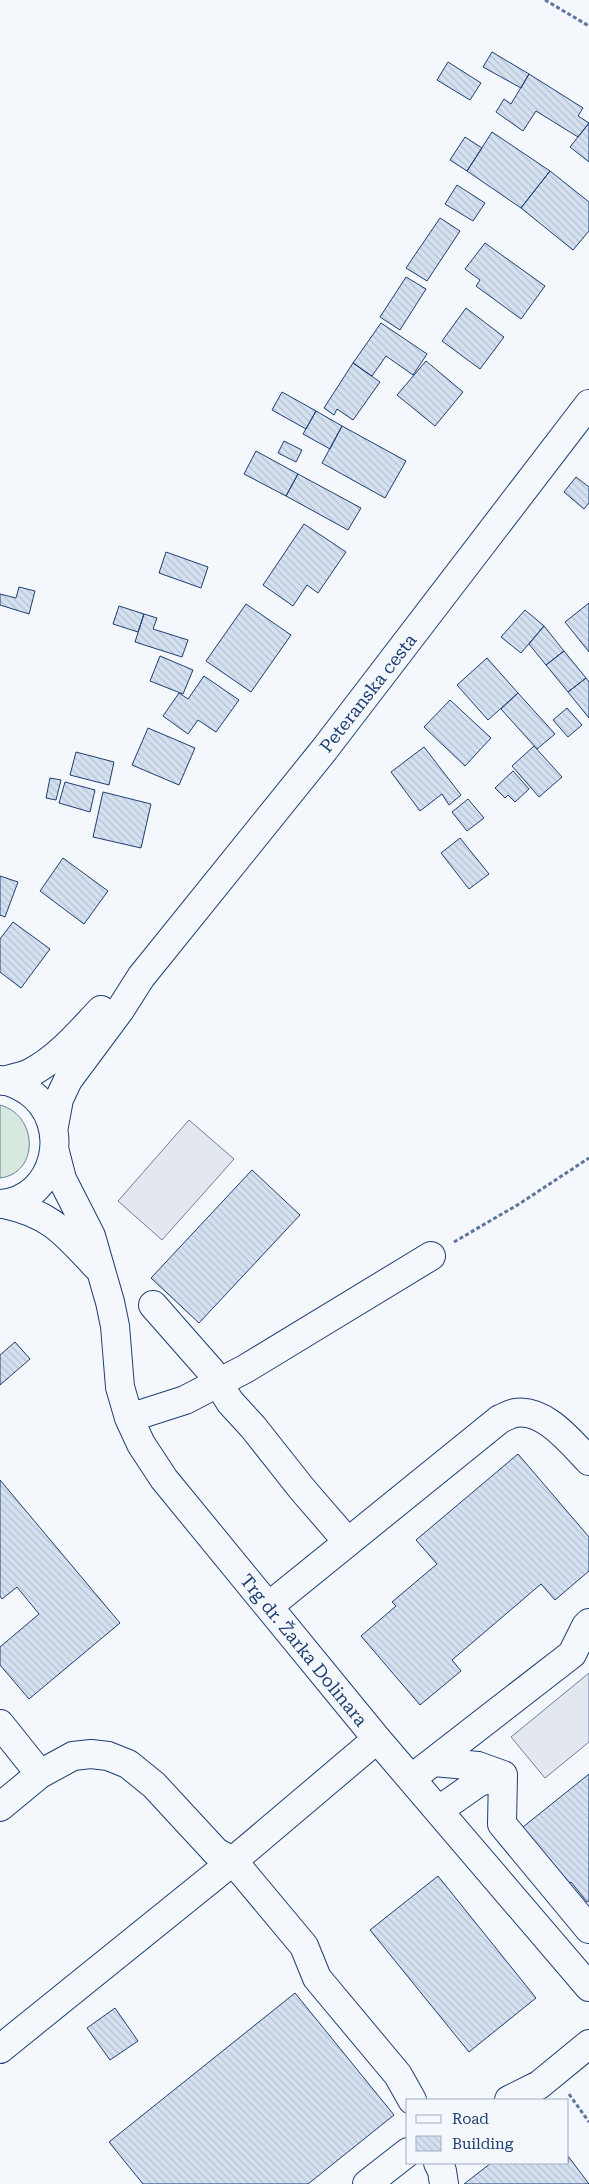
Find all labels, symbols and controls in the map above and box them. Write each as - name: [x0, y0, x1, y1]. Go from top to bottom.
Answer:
- street label: Peteranska cesta: [315, 629, 421, 756]
- street label: Trg dr. Žarka Dolinara: [236, 1570, 372, 1730]
- legend: [406, 2099, 569, 2164]
- text: Road: [452, 2110, 489, 2128]
- text: Building: [452, 2135, 514, 2153]

